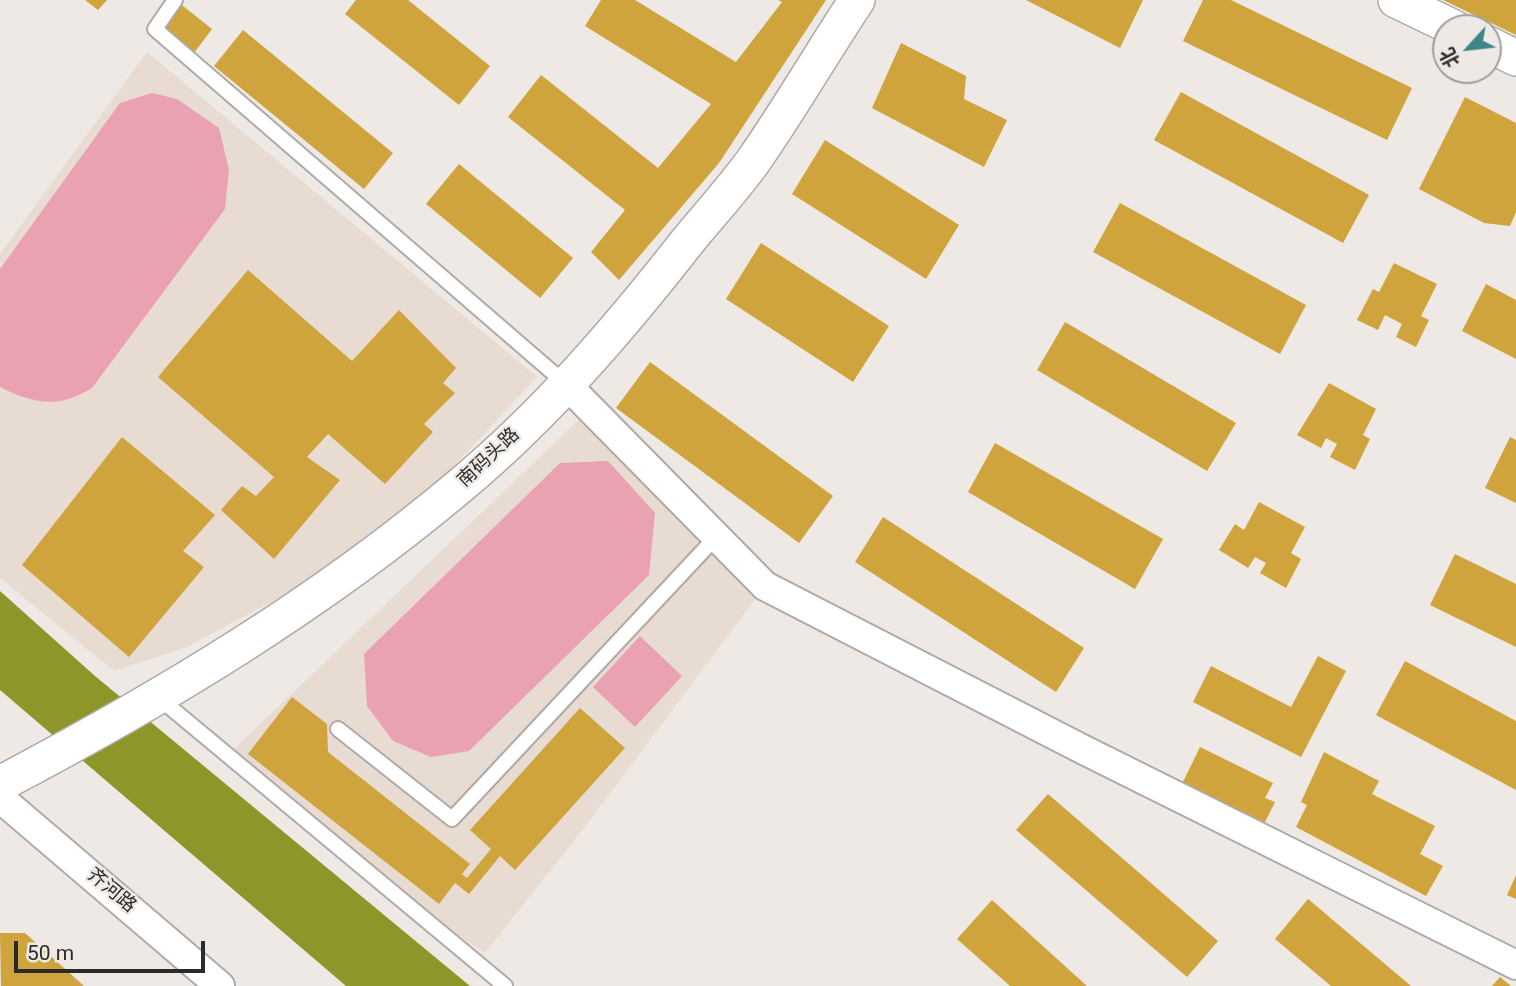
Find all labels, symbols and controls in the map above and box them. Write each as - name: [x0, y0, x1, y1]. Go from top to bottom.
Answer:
- north arrow: [1432, 14, 1502, 84]
- text: 北: [1435, 44, 1464, 72]
- street label: 南码头路: [453, 424, 525, 492]
- street label: 齐河路: [82, 864, 140, 918]
- scale bar: [18, 926, 208, 970]
- text: 50 m: [27, 941, 74, 965]

